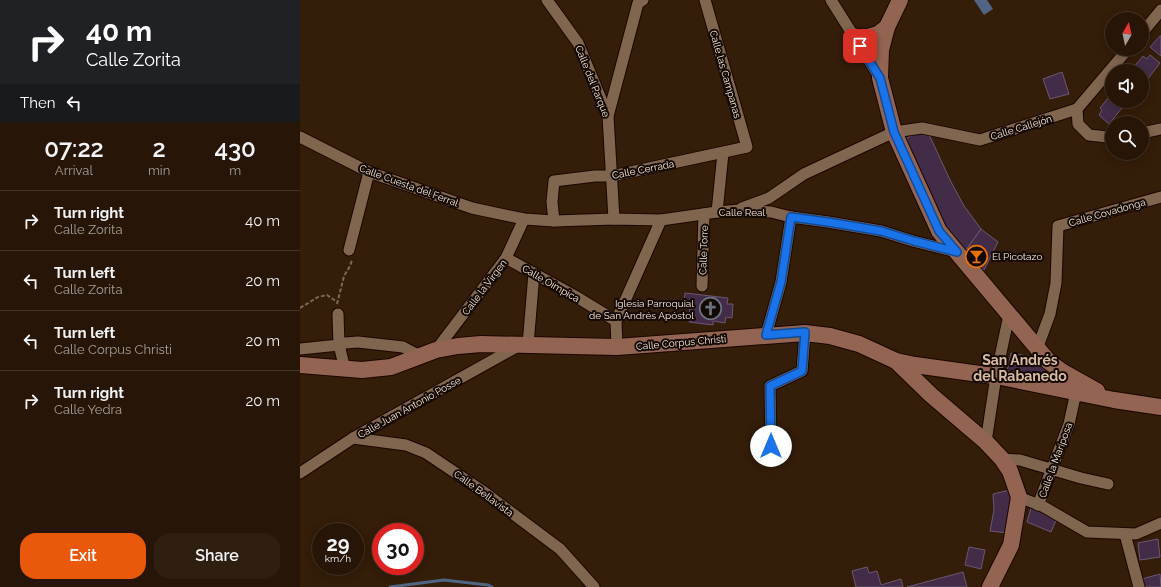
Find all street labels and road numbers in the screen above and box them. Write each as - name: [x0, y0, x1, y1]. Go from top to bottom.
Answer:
- street label: Calle las Campanas: [708, 29, 743, 120]
- street label: Calle del Parque: [573, 44, 612, 119]
- street label: Calle Callejón: [989, 113, 1053, 142]
- street label: Calle Cerrada: [611, 158, 675, 181]
- street label: Calle Cuesta del Ferral: [358, 162, 460, 209]
- street label: Calle Covadonga: [1068, 196, 1147, 229]
- street label: Calle Real: [719, 207, 766, 218]
- street label: Calle Torre: [697, 225, 710, 275]
- street label: Calle la Virgen: [460, 257, 509, 317]
- street label: Calle Oímpica: [520, 263, 581, 304]
- street label: Calle Corpus Christi: [635, 333, 727, 352]
- street label: Calle Juan Antonio Posse: [356, 374, 463, 440]
- street label: Calle la Mariposa: [1037, 421, 1074, 499]
- street label: Calle Bellavista: [452, 468, 515, 519]

